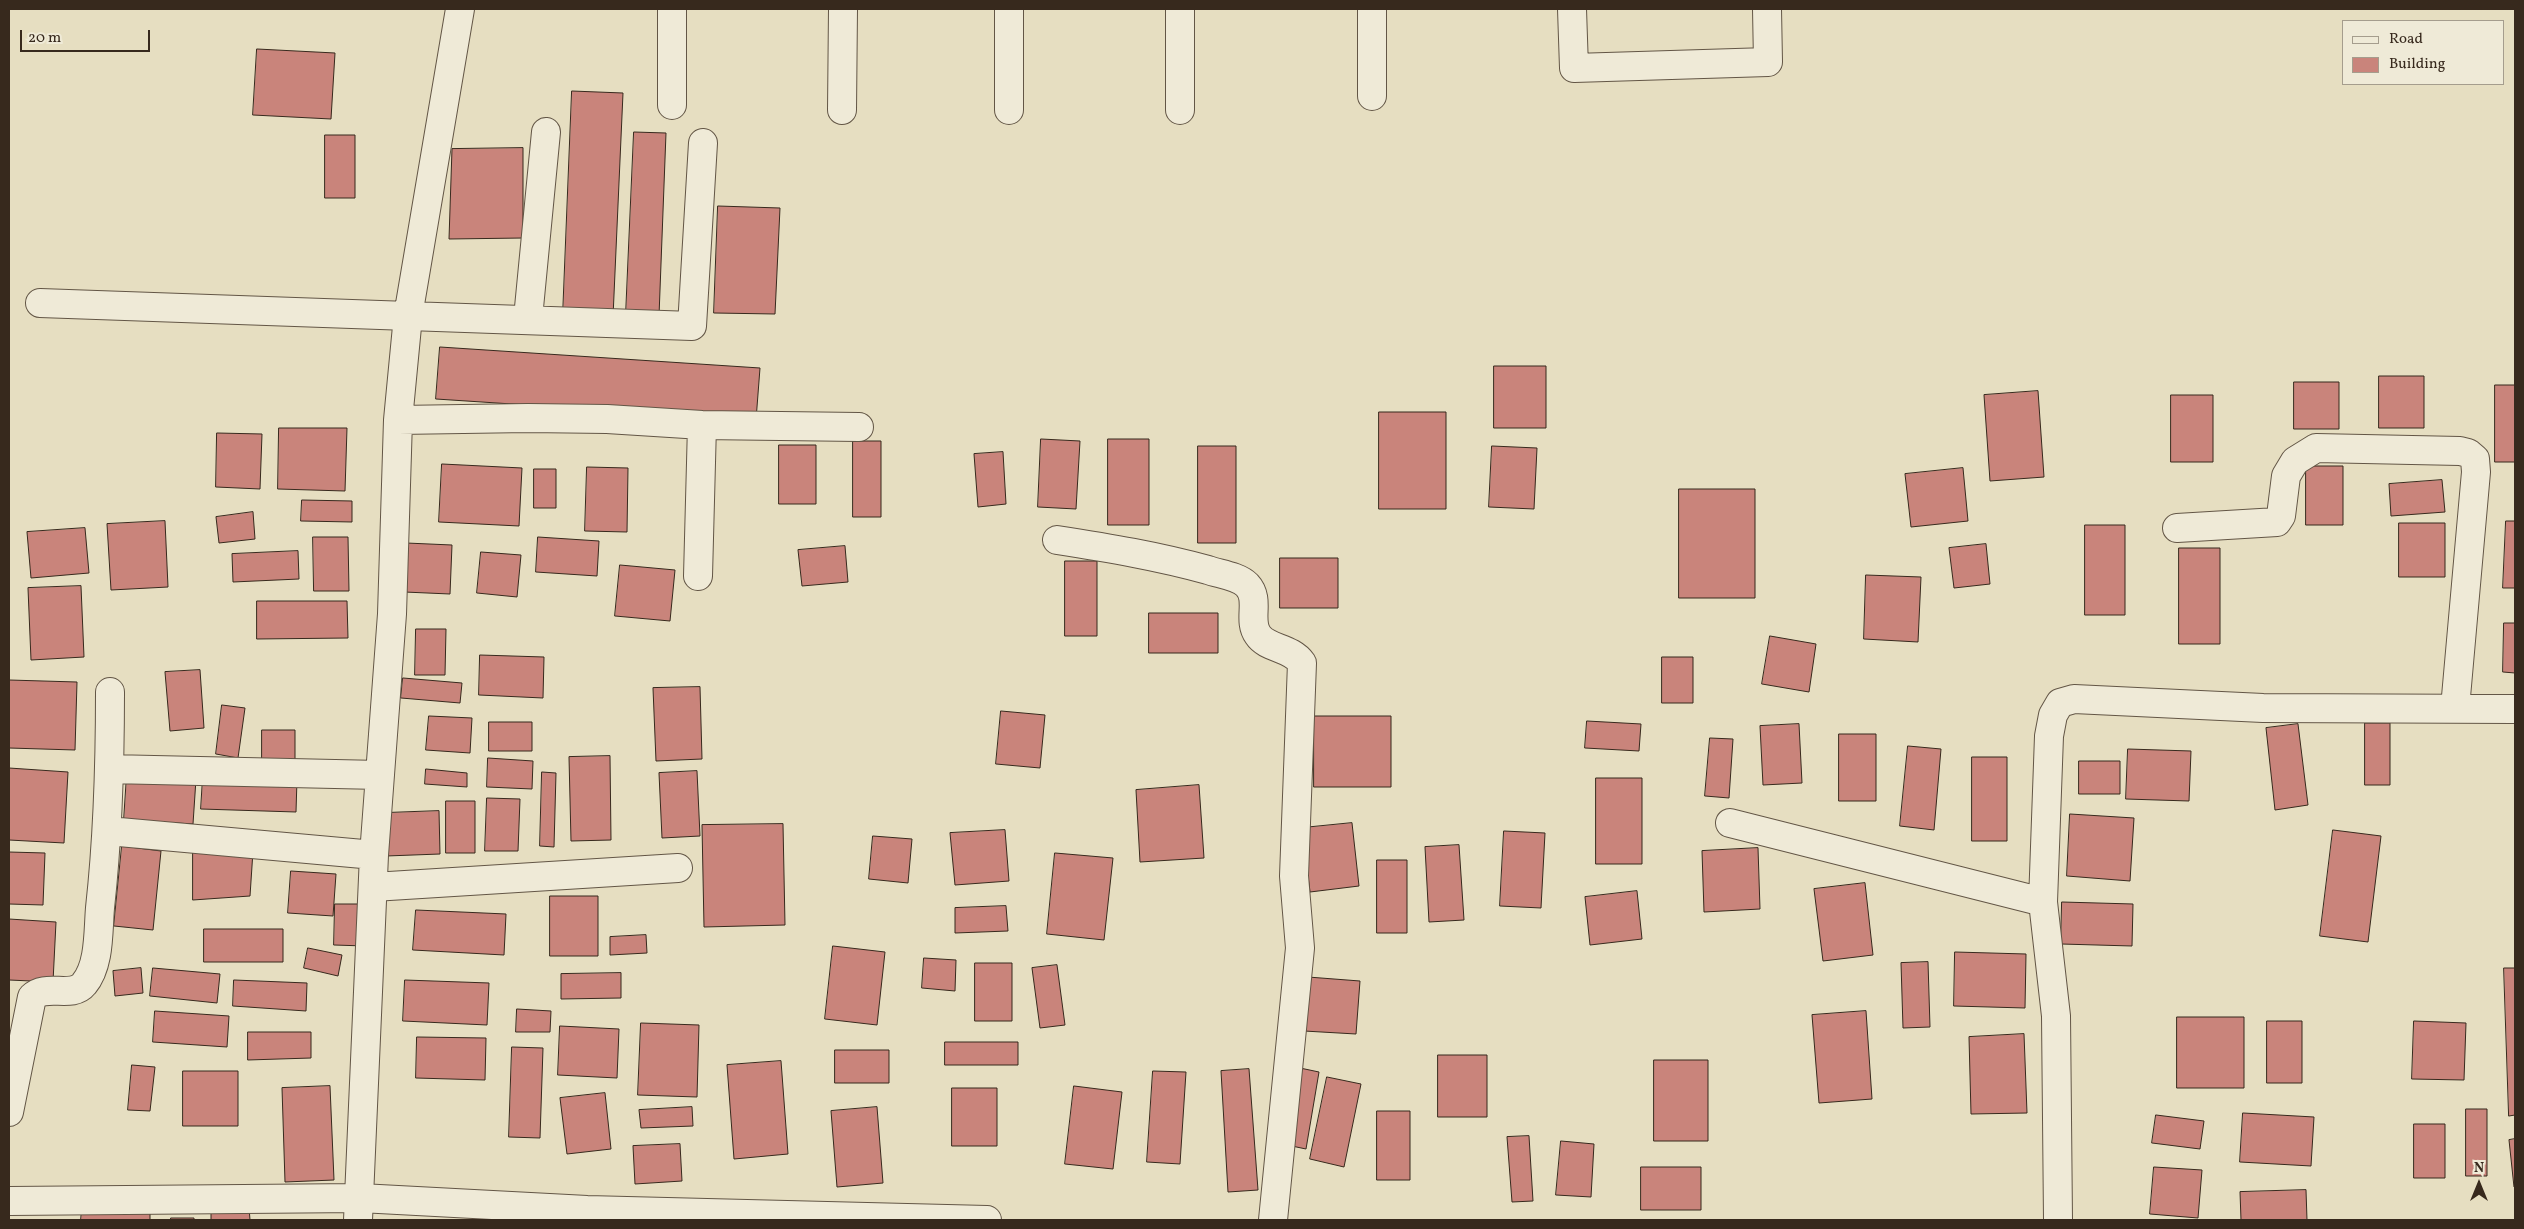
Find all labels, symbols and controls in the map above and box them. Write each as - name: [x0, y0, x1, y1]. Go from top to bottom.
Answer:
- scale bar: [22, 20, 152, 52]
- legend: [2342, 20, 2504, 85]
- text: 20 m: [28, 28, 61, 49]
- text: Road: [2389, 29, 2423, 50]
- text: Building: [2389, 54, 2445, 75]
- north arrow: [2454, 1159, 2504, 1209]
- text: N: [2474, 1159, 2484, 1178]

